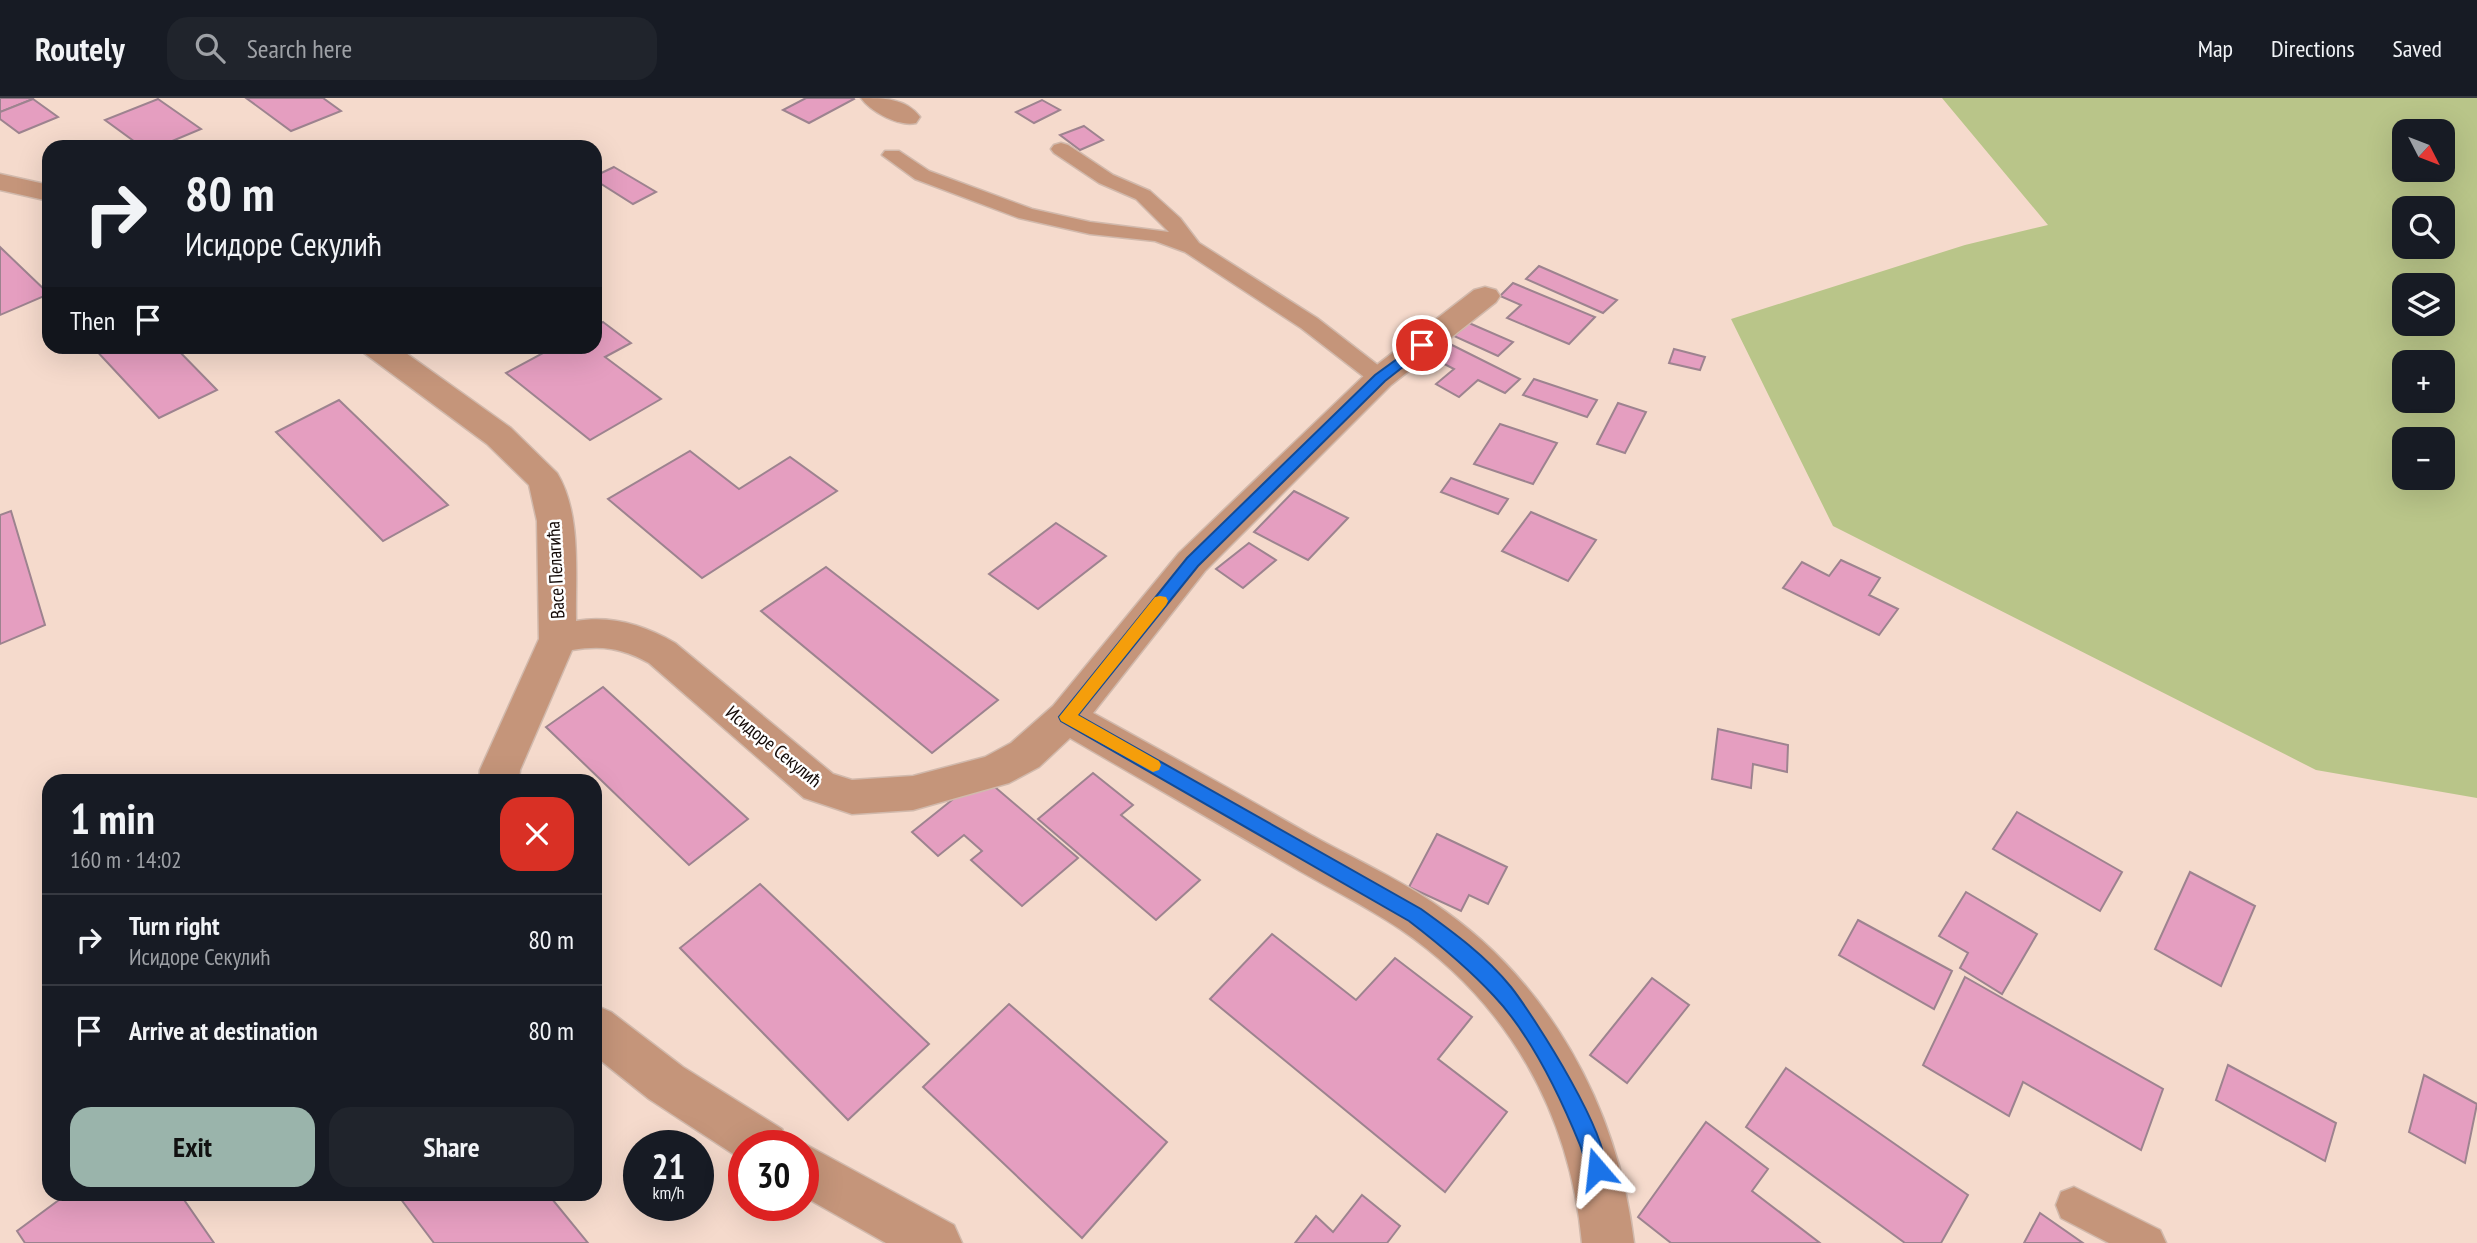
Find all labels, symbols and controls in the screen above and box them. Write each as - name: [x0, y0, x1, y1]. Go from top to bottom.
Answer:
- search box: [167, 17, 657, 80]
- text: Routely: [35, 27, 125, 70]
- icon: search: [191, 29, 229, 67]
- text: Search here: [247, 32, 352, 65]
- text: Map: [2198, 33, 2233, 64]
- text: Directions: [2271, 33, 2355, 64]
- text: Saved: [2393, 33, 2442, 64]
- north arrow: [2392, 119, 2455, 182]
- map controls: [2392, 119, 2455, 490]
- text: 80 m: [185, 161, 274, 225]
- icon: right: [70, 168, 161, 259]
- button: search: [2392, 196, 2455, 259]
- text: Исидоре Секулић: [185, 223, 382, 265]
- button: layers: [2392, 273, 2455, 336]
- icon: arrive: [129, 301, 167, 339]
- text: Then: [70, 304, 115, 337]
- pin: [1392, 315, 1452, 375]
- icon: arrive: [1403, 326, 1441, 364]
- button: +: [2392, 350, 2455, 413]
- button: −: [2392, 427, 2455, 490]
- street label: Васе Пелагића: [540, 521, 570, 619]
- street label: Исидоре Секулић: [721, 700, 827, 792]
- text: 1 min: [70, 791, 155, 846]
- button: close: [500, 797, 574, 871]
- text: 160 m · 14:02: [70, 845, 182, 874]
- text: Turn right: [129, 909, 220, 942]
- icon: right: [70, 921, 108, 959]
- text: 80 m: [528, 923, 574, 956]
- text: Исидоре Секулић: [129, 942, 271, 971]
- icon: arrive: [70, 1012, 108, 1050]
- text: Arrive at destination: [129, 1014, 318, 1047]
- text: 80 m: [528, 1014, 574, 1047]
- button: Exit: [70, 1107, 315, 1187]
- button: Share: [329, 1107, 574, 1187]
- speed limit sign: 30: [728, 1130, 819, 1221]
- position arrow: [1560, 1132, 1634, 1206]
- text: 21: [652, 1143, 685, 1189]
- text: km/h: [653, 1181, 684, 1204]

